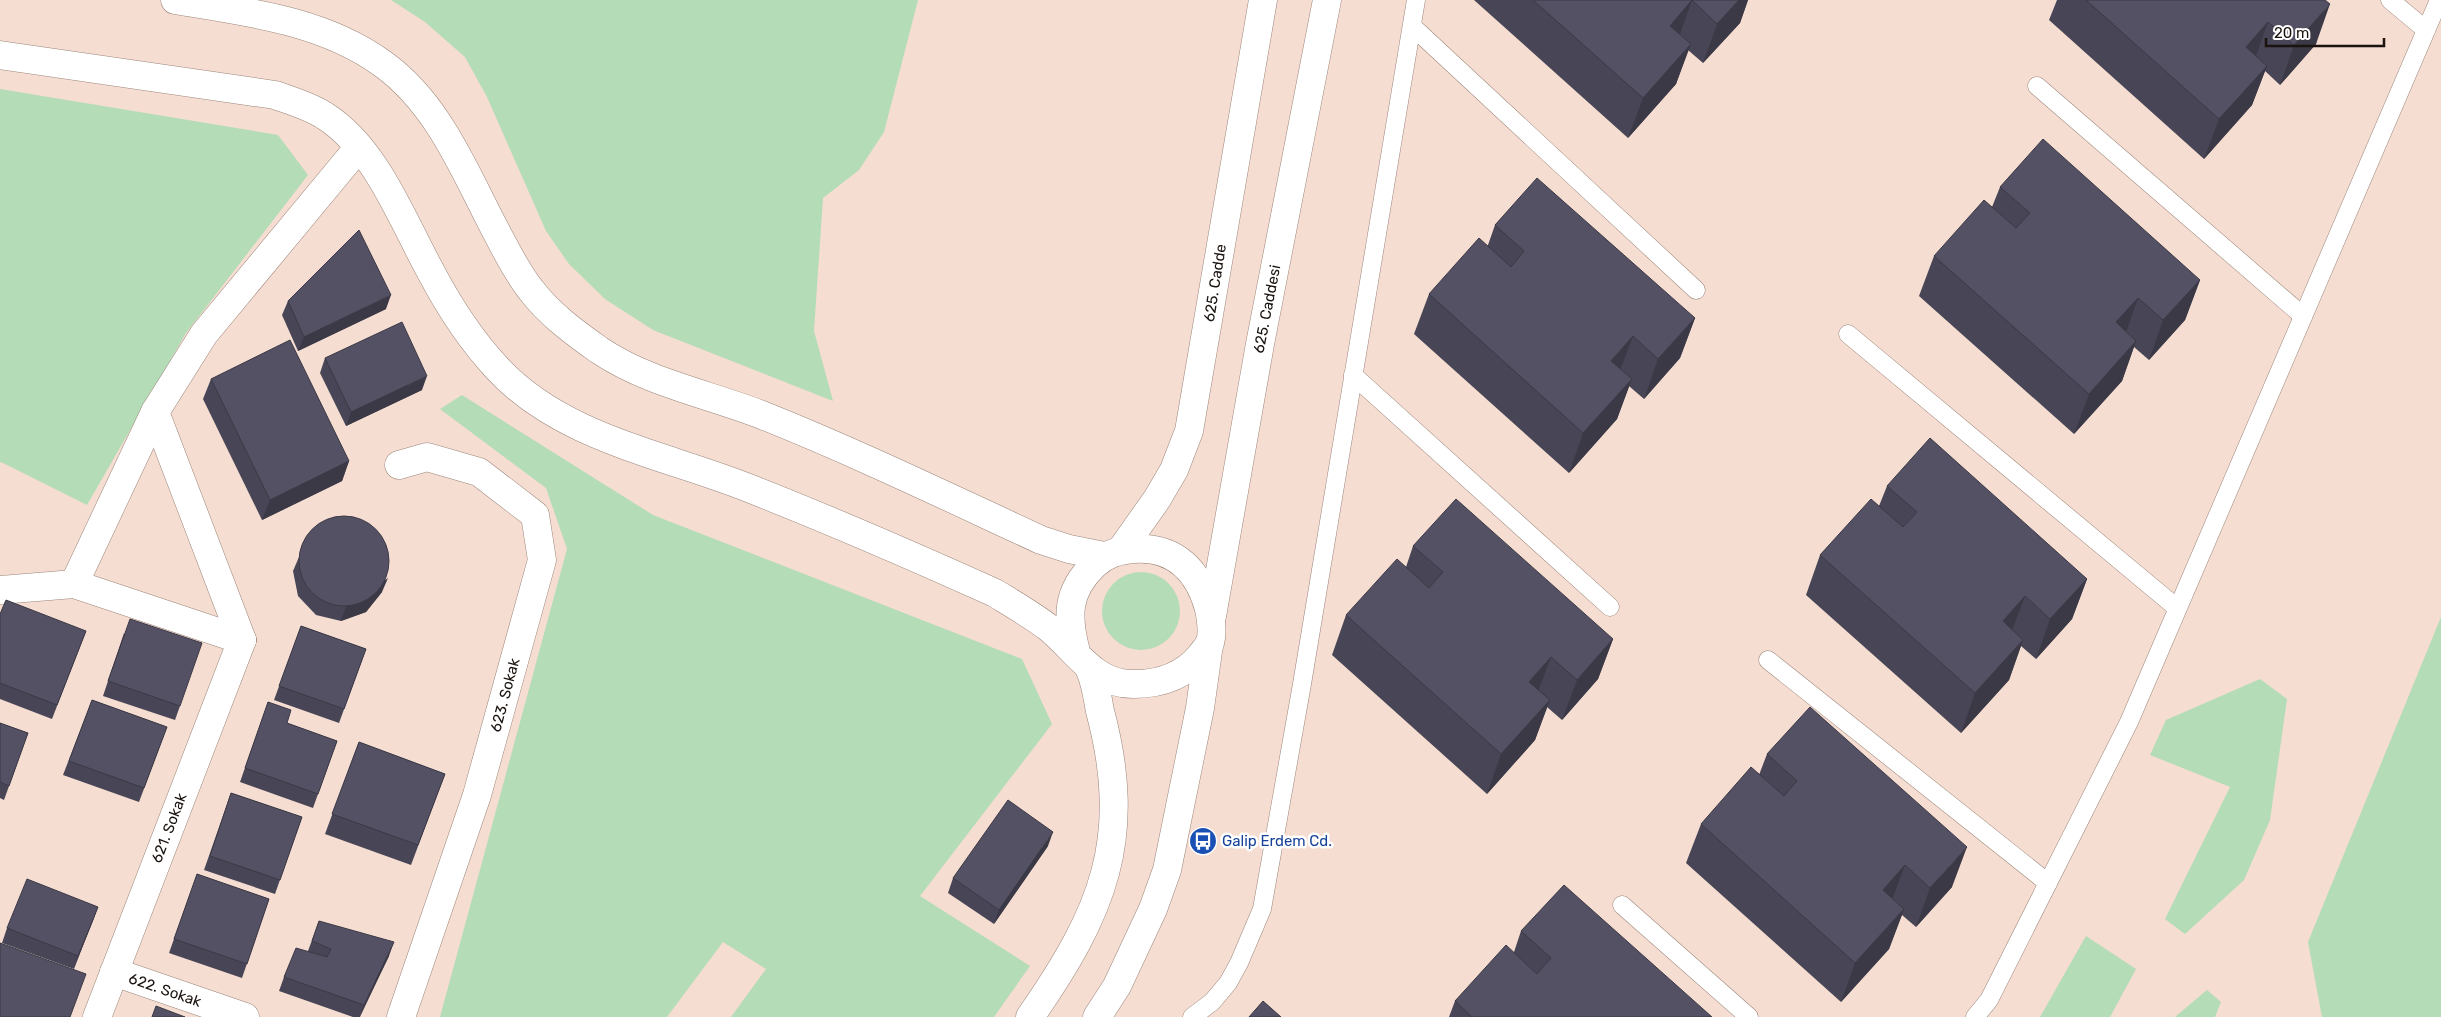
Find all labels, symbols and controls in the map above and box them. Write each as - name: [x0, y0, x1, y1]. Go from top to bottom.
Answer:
- scale bar: [2266, 15, 2384, 47]
- text: 20 m: [2274, 24, 2309, 42]
- street label: 625. Cadde: [1200, 243, 1230, 323]
- street label: 625. Caddesi: [1250, 263, 1284, 355]
- street label: 623. Sokak: [486, 656, 524, 734]
- street label: 621. Sokak: [147, 790, 191, 865]
- bus stop icon: Galip Erdem Cd.: [1188, 826, 1218, 856]
- place label: Galip Erdem Cd.: [1222, 832, 1332, 850]
- street label: 622. Sokak: [126, 969, 204, 1011]

